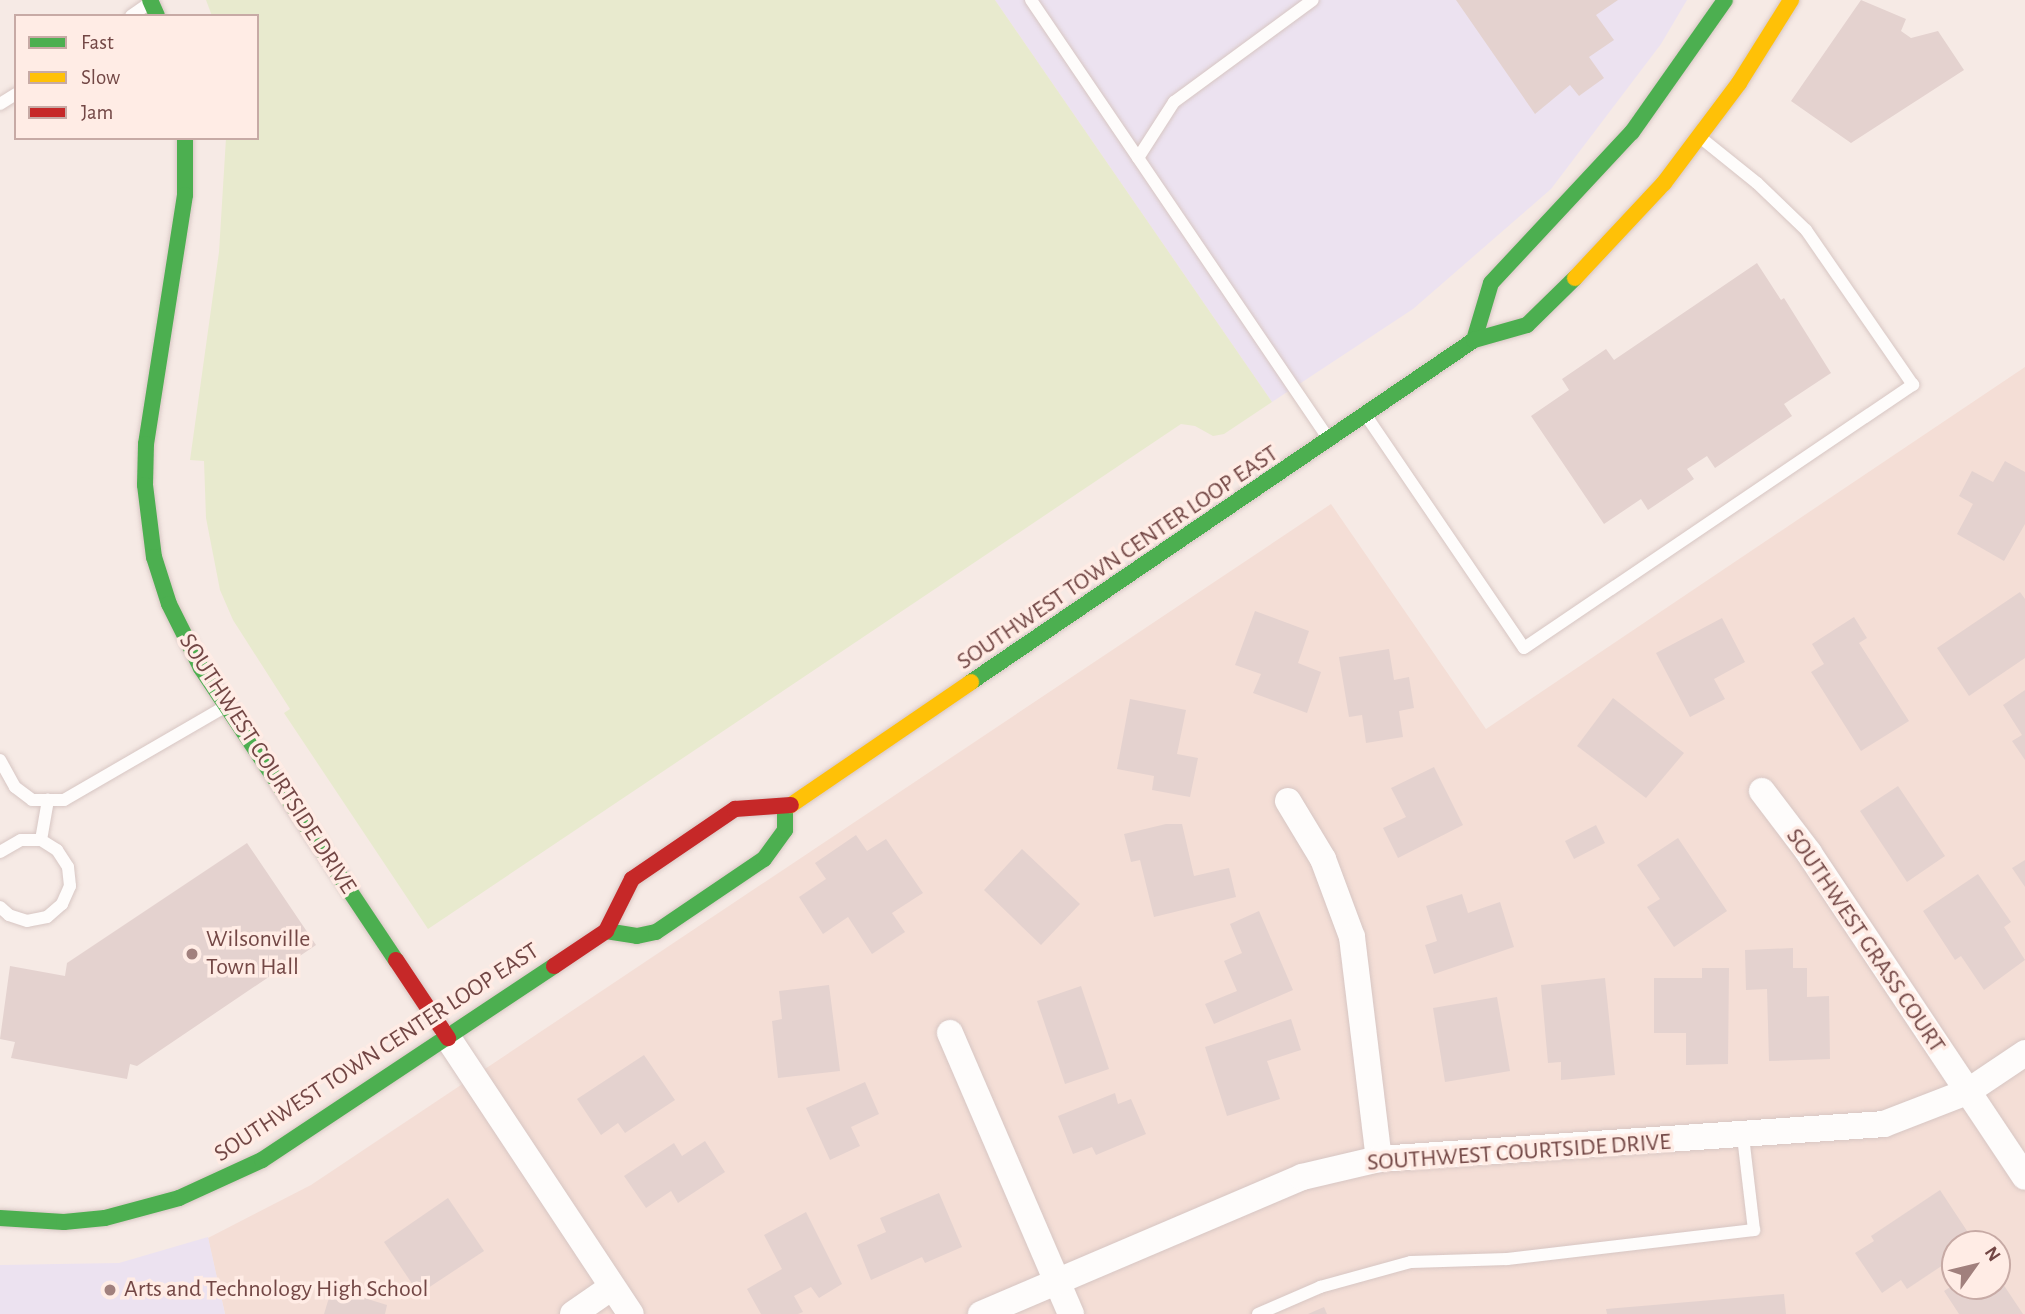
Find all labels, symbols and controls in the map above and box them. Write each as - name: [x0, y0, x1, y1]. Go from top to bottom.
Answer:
- legend: [14, 14, 259, 140]
- text: Fast: [81, 32, 114, 53]
- text: Slow: [81, 67, 120, 88]
- text: Jam: [81, 102, 113, 123]
- street label: SOUTHWEST TOWN CENTER LOOP EAST: [952, 439, 1284, 677]
- street label: SOUTHWEST COURTSIDE DRIVE: [172, 629, 362, 899]
- street label: SOUTHWEST GRASS COURT: [1779, 823, 1951, 1059]
- place label: Wilsonville Town Hall: [206, 926, 310, 982]
- street label: SOUTHWEST TOWN CENTER LOOP EAST: [209, 937, 545, 1169]
- marker: Wilsonville Town Hall: [184, 946, 200, 962]
- street label: SOUTHWEST COURTSIDE DRIVE: [1366, 1128, 1672, 1178]
- north arrow: [1941, 1230, 2011, 1300]
- text: N: [1981, 1243, 2004, 1265]
- place label: Arts and Technology High School: [124, 1276, 428, 1304]
- marker: Arts and Technology High School: [102, 1282, 118, 1298]

